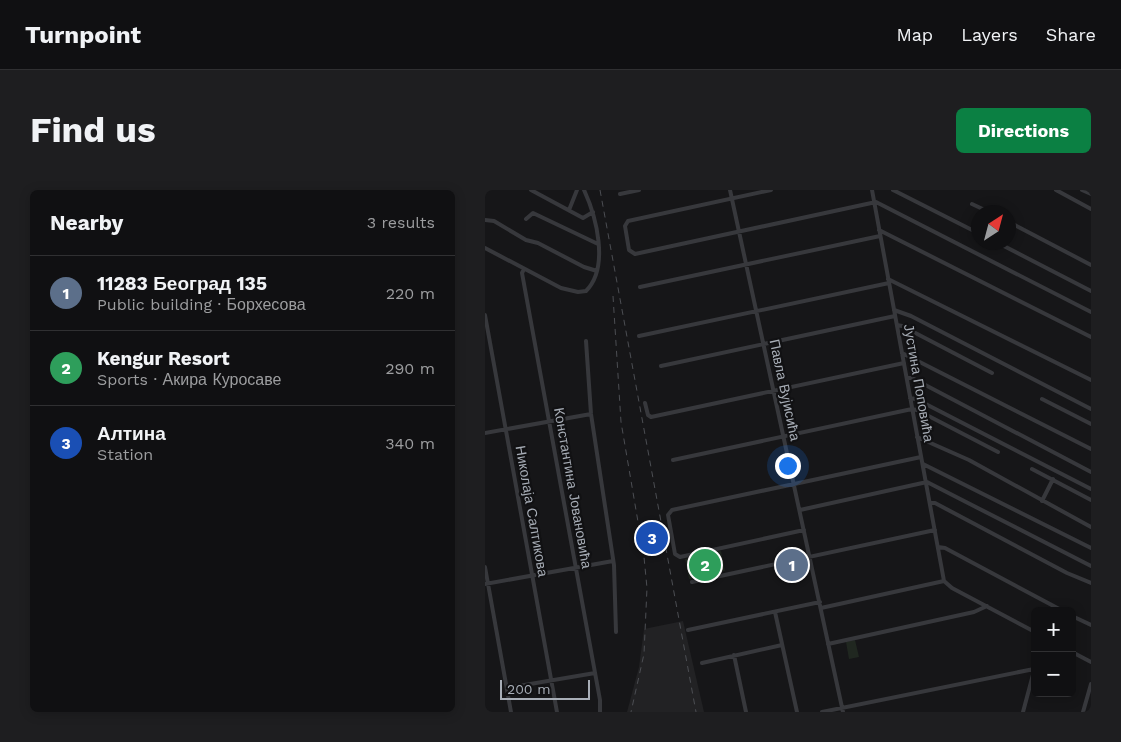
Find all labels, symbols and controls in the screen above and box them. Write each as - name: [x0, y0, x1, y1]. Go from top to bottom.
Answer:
- text: Turnpoint: [25, 21, 141, 49]
- text: Map: [896, 24, 933, 45]
- text: Layers: [961, 24, 1018, 45]
- text: Share: [1046, 24, 1096, 45]
- button: Directions: [956, 108, 1091, 153]
- text: Find us: [30, 109, 156, 151]
- north arrow: [971, 205, 1016, 250]
- text: Nearby: [50, 210, 123, 235]
- text: 3 results: [367, 213, 435, 232]
- text: 11283 Београд 135: [97, 272, 267, 295]
- text: 1: [63, 284, 69, 303]
- text: 220 m: [386, 284, 435, 303]
- text: Public building · Борхесова: [97, 295, 306, 314]
- street label: Јустина Поповића: [901, 323, 937, 443]
- street label: Павла Вујисића: [766, 338, 804, 442]
- text: Kengur Resort: [97, 347, 230, 370]
- text: 2: [61, 359, 71, 378]
- text: 290 m: [385, 359, 435, 378]
- text: Sports · Акира Куросаве: [97, 370, 281, 389]
- street label: Константина Јовановића: [551, 406, 595, 570]
- text: Алтина: [97, 422, 166, 445]
- text: 3: [61, 434, 71, 453]
- text: 340 m: [385, 434, 435, 453]
- street label: Николаја Салтикова: [513, 444, 551, 578]
- text: Station: [97, 445, 153, 464]
- your location: [775, 453, 801, 479]
- pin: 3: [636, 519, 668, 557]
- pin: 2: [689, 546, 721, 584]
- pin: 1: [776, 546, 808, 584]
- map controls: [1031, 607, 1076, 697]
- button: +: [1031, 607, 1076, 652]
- button: −: [1031, 652, 1076, 697]
- scale bar: [500, 677, 590, 700]
- text: 200 m: [507, 681, 551, 697]

